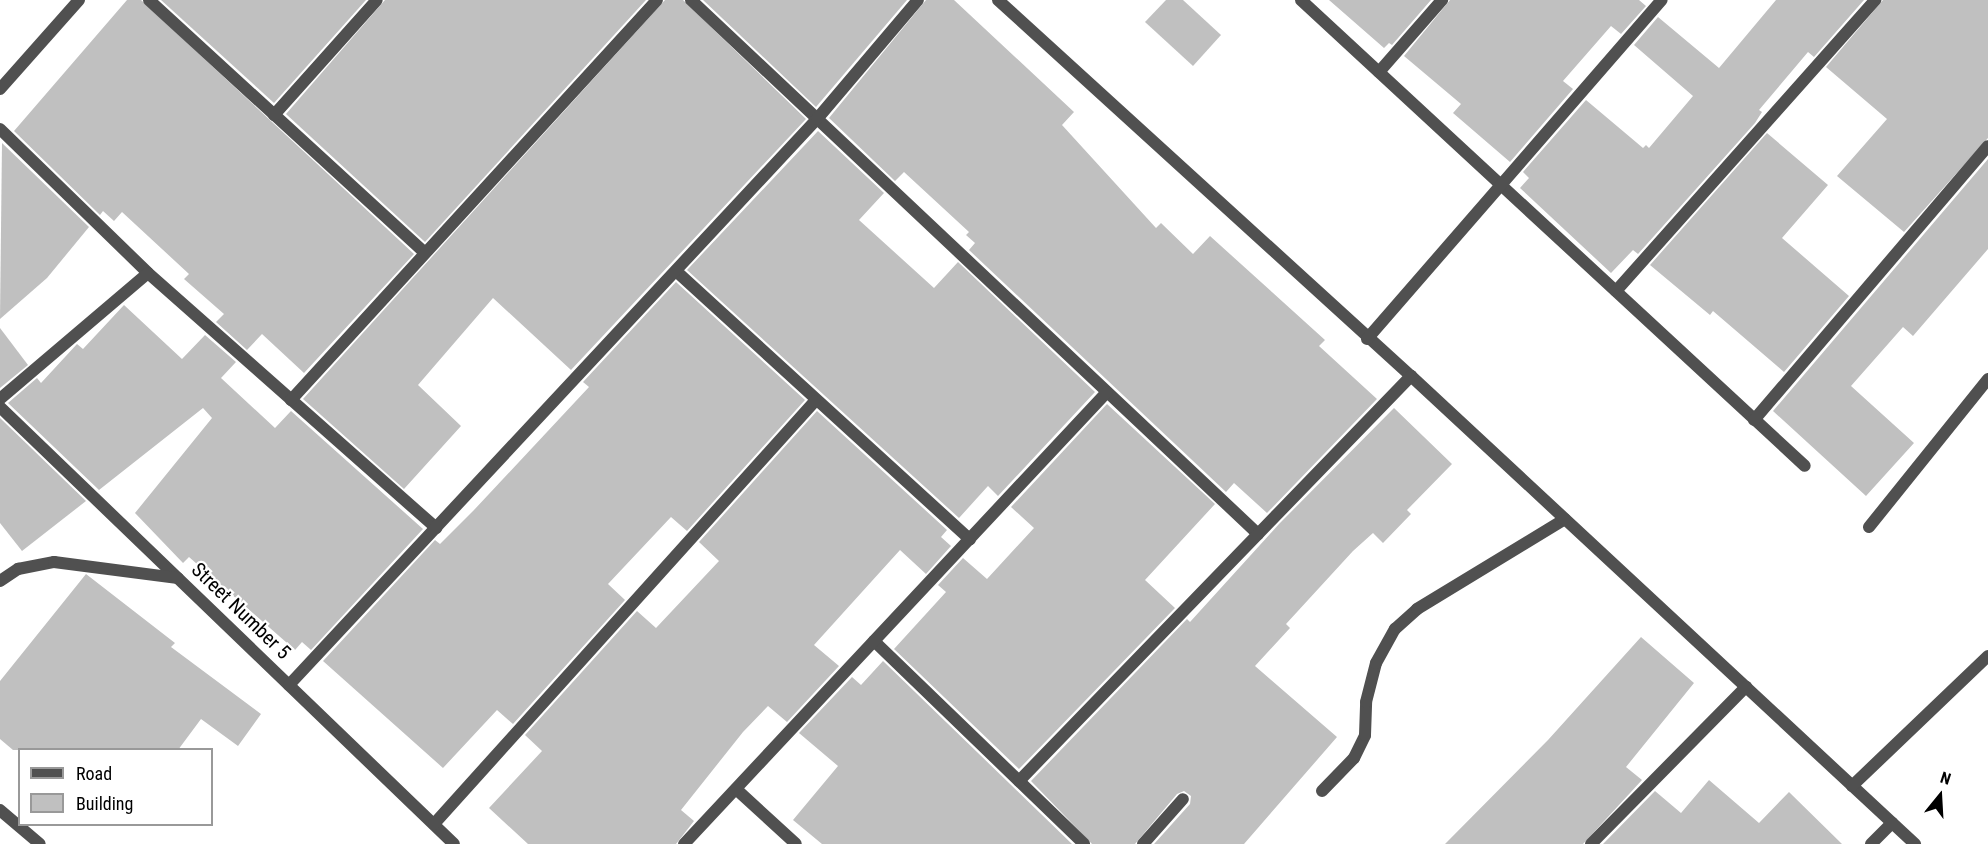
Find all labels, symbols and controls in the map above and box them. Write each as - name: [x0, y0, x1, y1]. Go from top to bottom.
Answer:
- street label: Street Number 5: [186, 558, 296, 664]
- legend: [18, 748, 213, 826]
- text: Road: [76, 763, 112, 784]
- north arrow: [1910, 766, 1970, 826]
- text: N: [1938, 768, 1953, 789]
- text: Building: [76, 793, 133, 814]

